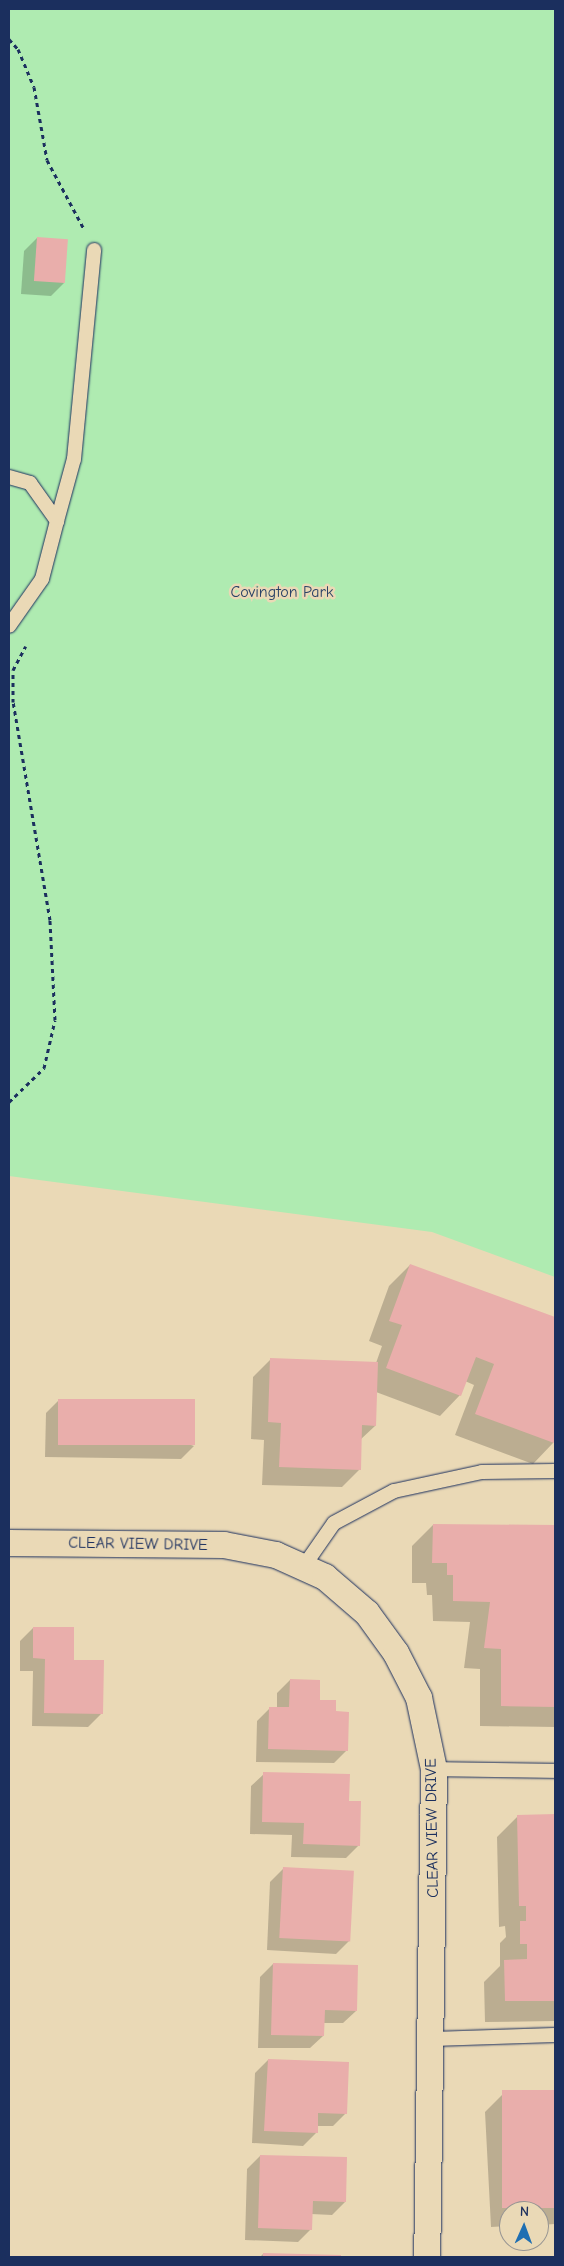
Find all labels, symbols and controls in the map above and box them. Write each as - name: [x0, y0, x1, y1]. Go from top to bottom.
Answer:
- park label: Covington Park: [230, 582, 334, 602]
- street label: CLEAR VIEW DRIVE: [68, 1533, 208, 1555]
- street label: CLEAR VIEW DRIVE: [421, 1758, 443, 1898]
- north arrow: [499, 2201, 549, 2251]
- text: N: [520, 2203, 529, 2220]

